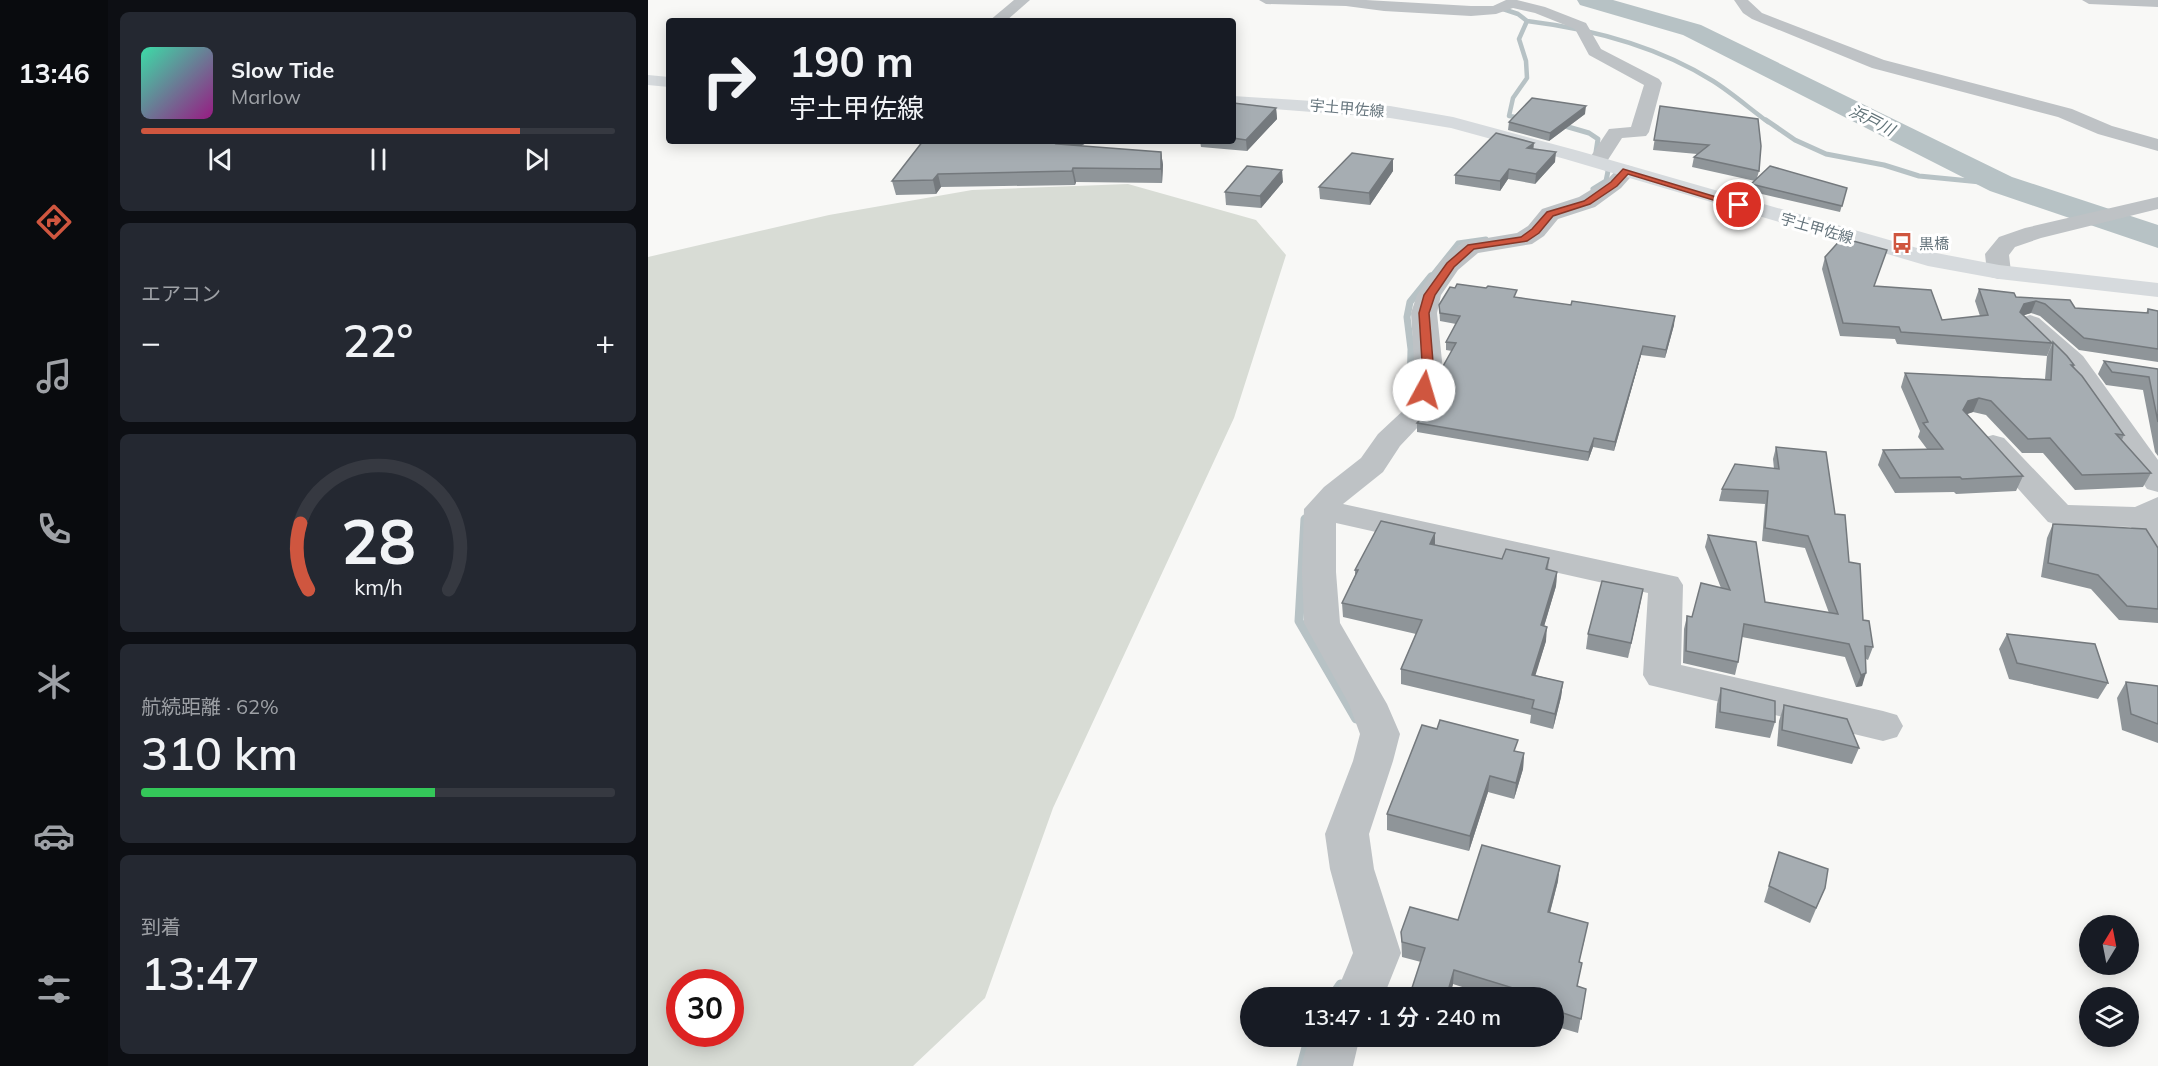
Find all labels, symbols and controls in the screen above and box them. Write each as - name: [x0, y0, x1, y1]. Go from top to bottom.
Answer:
- text: 190 m: [789, 35, 914, 88]
- icon: right: [690, 42, 768, 120]
- text: 13:46: [18, 56, 90, 90]
- text: Slow Tide: [231, 56, 334, 84]
- text: Marlow: [231, 84, 301, 109]
- text: 宇土甲佐線: [789, 91, 924, 125]
- street label: 宇土甲佐線: [1309, 95, 1385, 121]
- water label: 浜戸川: [1846, 100, 1900, 141]
- icon: previous: [204, 143, 237, 176]
- icon: pause: [362, 143, 395, 176]
- icon: next: [520, 143, 553, 176]
- pin: [1713, 179, 1764, 230]
- icon: arrive: [1722, 188, 1755, 221]
- icon: directions: [33, 201, 75, 243]
- street label: 宇土甲佐線: [1778, 209, 1856, 247]
- bus stop icon: 黒橋: [1890, 231, 1914, 255]
- place label: 黒橋: [1919, 234, 1949, 253]
- text: エアコン: [141, 281, 221, 306]
- text: 22°: [343, 312, 413, 368]
- text: −: [141, 321, 161, 362]
- text: +: [595, 321, 615, 362]
- icon: music: [33, 355, 75, 397]
- position arrow: [1392, 358, 1456, 422]
- text: 28: [341, 501, 415, 580]
- icon: phone: [33, 508, 75, 550]
- text: km/h: [354, 573, 402, 600]
- icon: climate: [33, 661, 75, 703]
- text: 航続距離 · 62%: [141, 694, 279, 719]
- text: 310 km: [141, 725, 298, 781]
- icon: car: [33, 815, 75, 857]
- text: 到着: [141, 914, 181, 939]
- north arrow: [2079, 915, 2139, 975]
- map controls: [2079, 915, 2139, 1047]
- text: 13:47: [141, 945, 260, 1001]
- icon: filters: [33, 968, 75, 1010]
- speed limit sign: 30: [666, 969, 744, 1047]
- button: layers: [2079, 987, 2139, 1047]
- text: 13:47 · 1 分 · 240 m: [1303, 1003, 1501, 1031]

